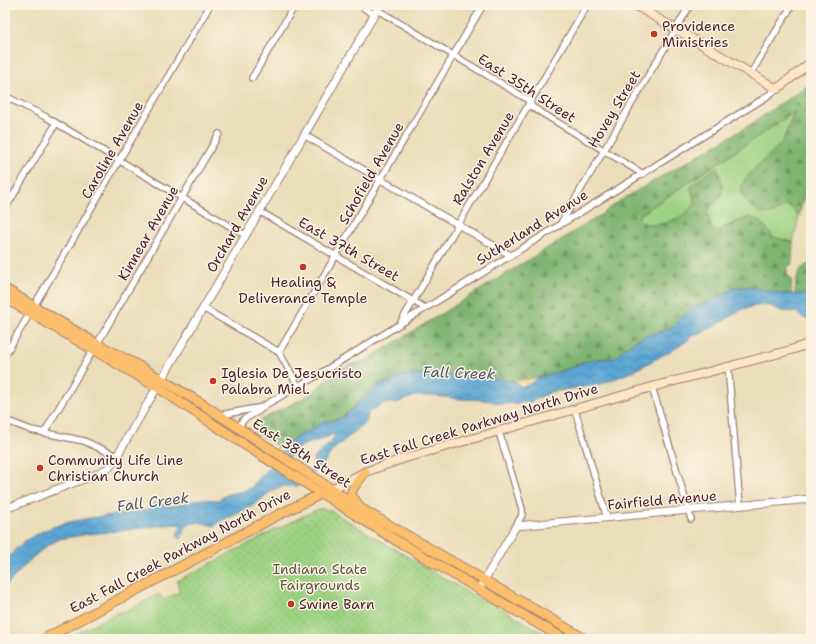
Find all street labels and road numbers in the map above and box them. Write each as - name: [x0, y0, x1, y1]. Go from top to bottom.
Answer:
- street label: East 35th Street: [475, 50, 579, 126]
- street label: Hovey Street: [584, 67, 644, 151]
- street label: Caroline Avenue: [77, 98, 147, 202]
- street label: Ralston Avenue: [448, 108, 518, 208]
- street label: Schofield Avenue: [334, 119, 408, 227]
- street label: Orchard Avenue: [202, 172, 272, 276]
- street label: Kinnear Avenue: [114, 182, 183, 284]
- street label: Sutherland Avenue: [473, 185, 591, 269]
- street label: East 37th Street: [295, 213, 403, 285]
- street label: East Fall Creek Parkway North Drive: [358, 379, 600, 469]
- street label: East 38th Street: [249, 414, 355, 492]
- street label: East Fall Creek Parkway North Drive: [66, 485, 294, 617]
- street label: Fairfield Avenue: [607, 486, 718, 514]

